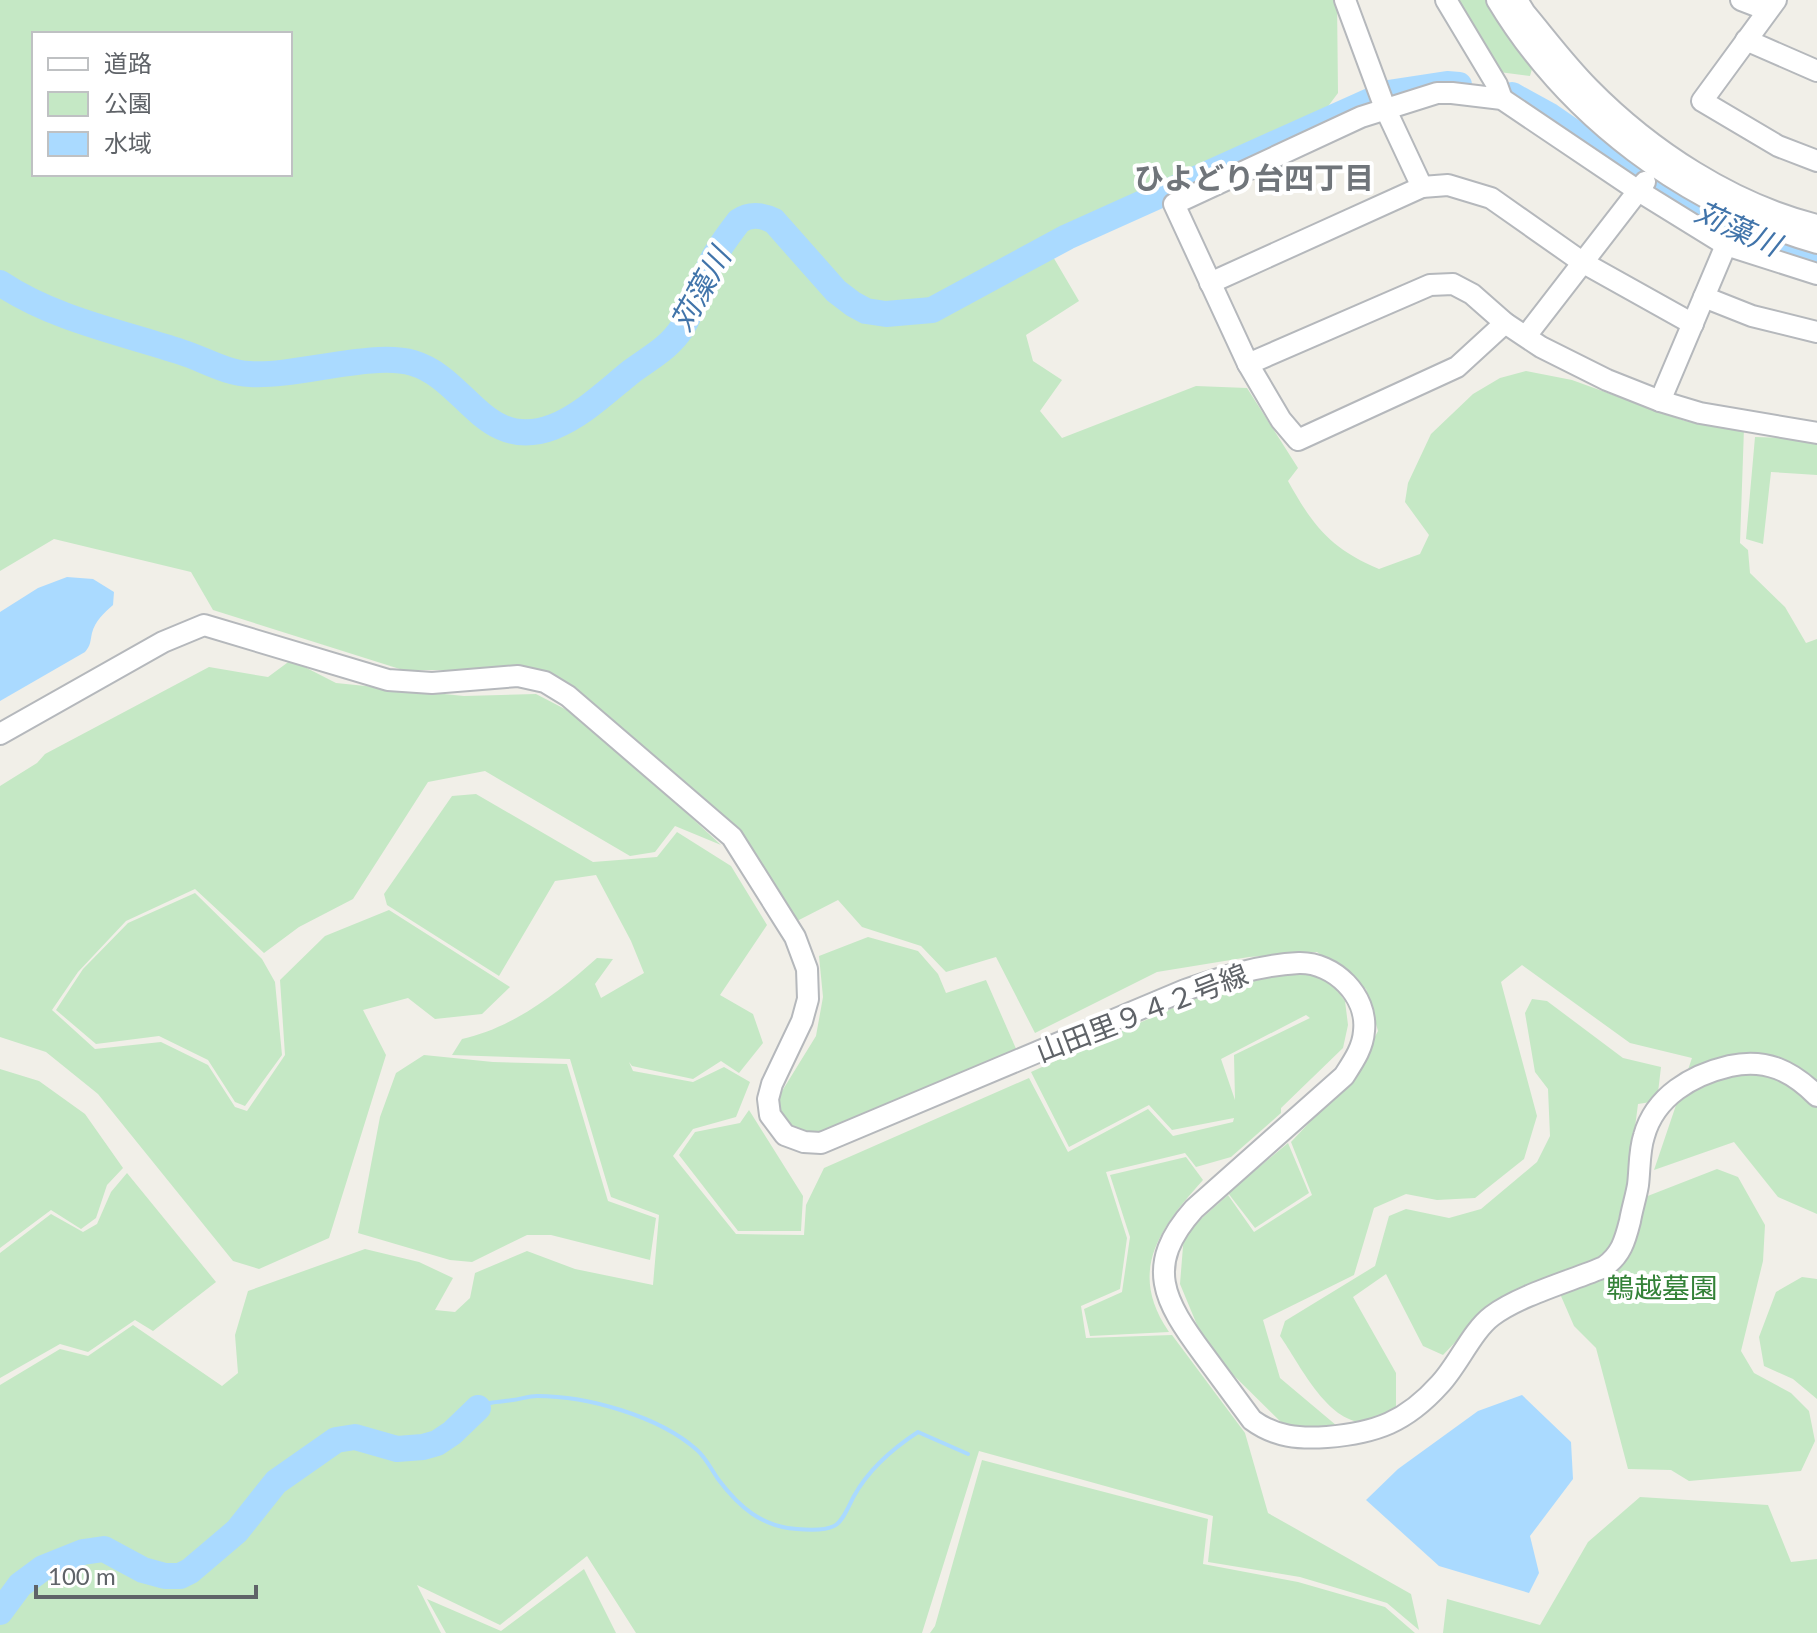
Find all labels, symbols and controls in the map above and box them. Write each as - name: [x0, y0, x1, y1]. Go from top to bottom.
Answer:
- legend: [32, 32, 292, 176]
- text: 道路: [104, 48, 152, 77]
- text: 公園: [104, 88, 152, 117]
- text: 水域: [104, 128, 152, 157]
- district label: ひよどり台四丁目: [1134, 159, 1374, 195]
- water label: 苅藻川: [1689, 192, 1789, 263]
- water label: 苅藻川: [662, 238, 738, 337]
- street label: 山田里９４２号線: [1031, 956, 1252, 1068]
- park label: 鵯越墓園: [1606, 1270, 1718, 1304]
- scale bar: [36, 1549, 256, 1599]
- text: 100 m: [48, 1561, 116, 1590]

